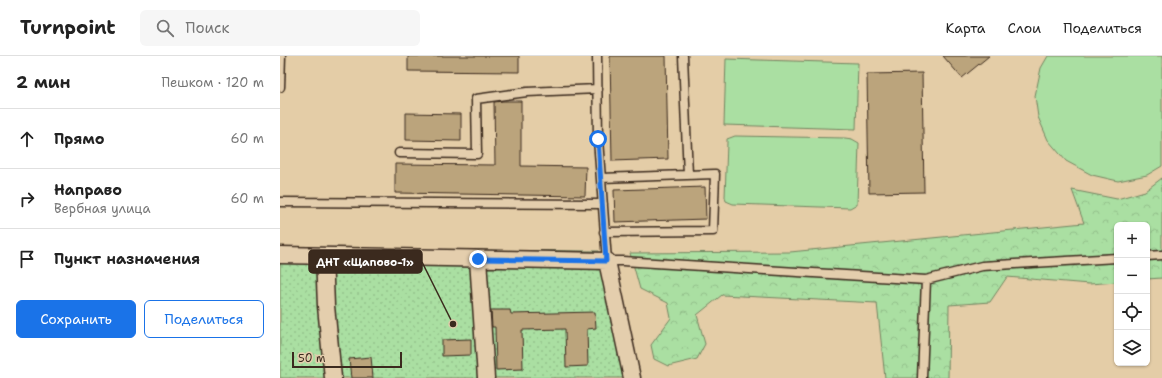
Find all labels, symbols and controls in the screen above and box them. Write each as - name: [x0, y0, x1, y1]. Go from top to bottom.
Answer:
- search box: [140, 10, 420, 46]
- text: Turnpoint: [20, 15, 116, 40]
- icon: search: [154, 17, 176, 39]
- text: Поиск: [186, 18, 229, 38]
- text: Карта: [945, 19, 986, 37]
- text: Слои: [1008, 19, 1041, 37]
- text: Поделиться: [1063, 19, 1142, 37]
- text: 2 мин: [16, 71, 71, 93]
- text: Пешком · 120 m: [161, 74, 264, 91]
- icon: ahead: [16, 128, 38, 150]
- text: Прямо: [54, 129, 104, 149]
- text: 60 m: [231, 130, 264, 147]
- route start: [589, 130, 607, 148]
- text: Направо: [54, 180, 122, 200]
- icon: right: [16, 188, 38, 210]
- text: 60 m: [231, 190, 264, 207]
- text: Вербная улица: [54, 200, 151, 217]
- map controls: [1114, 222, 1150, 366]
- button: +: [1114, 222, 1150, 258]
- icon: arrive: [16, 248, 38, 270]
- text: Пункт назначения: [54, 249, 200, 269]
- callout: ДНТ «Щапово-1»: [309, 250, 422, 273]
- route end: [469, 250, 487, 268]
- text: ДНТ «Щапово-1»: [316, 255, 414, 270]
- button: −: [1114, 258, 1150, 294]
- button: locate: [1114, 294, 1150, 330]
- button: Сохранить: [16, 300, 136, 338]
- button: Поделиться: [144, 300, 264, 338]
- button: layers: [1114, 330, 1150, 366]
- scale bar: [292, 350, 402, 369]
- text: 50 m: [298, 351, 326, 366]

